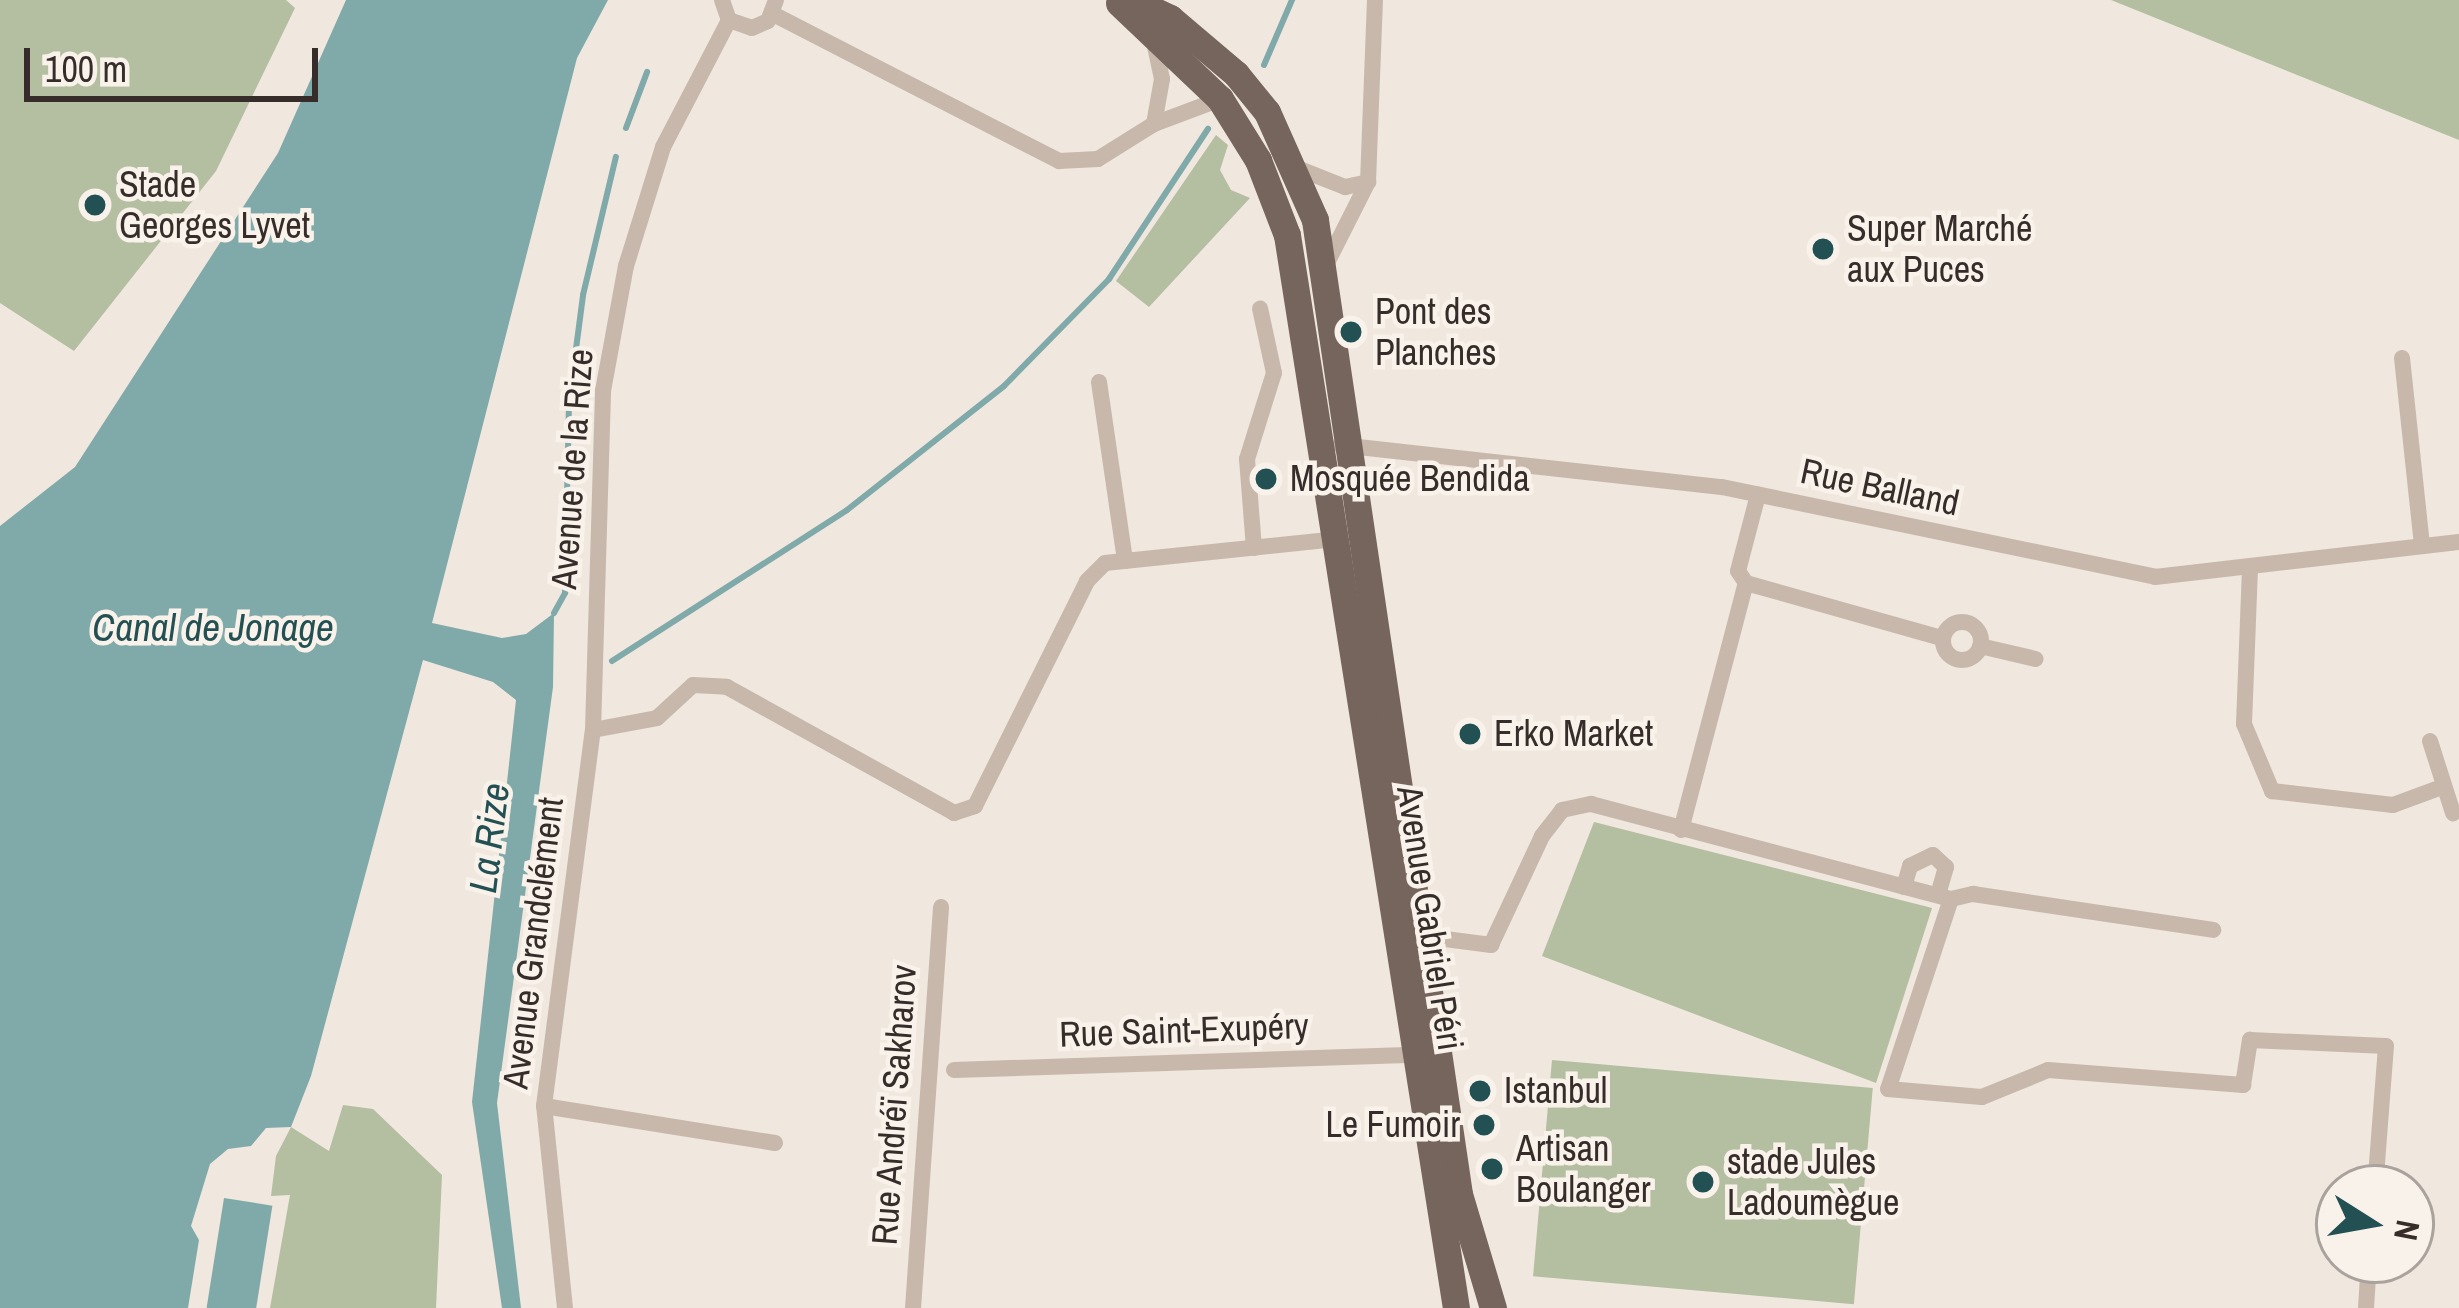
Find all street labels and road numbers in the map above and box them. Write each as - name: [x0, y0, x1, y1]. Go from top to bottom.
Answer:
- street label: Avenue de la Rize: [542, 347, 602, 591]
- street label: Rue Balland: [1797, 449, 1963, 525]
- street label: Avenue Gabriel Péri: [1388, 783, 1472, 1053]
- street label: Avenue Grandclément: [494, 795, 572, 1091]
- street label: Rue Andréï Sakharov: [863, 963, 925, 1247]
- street label: Rue Saint-Exupéry: [1059, 1004, 1309, 1056]

